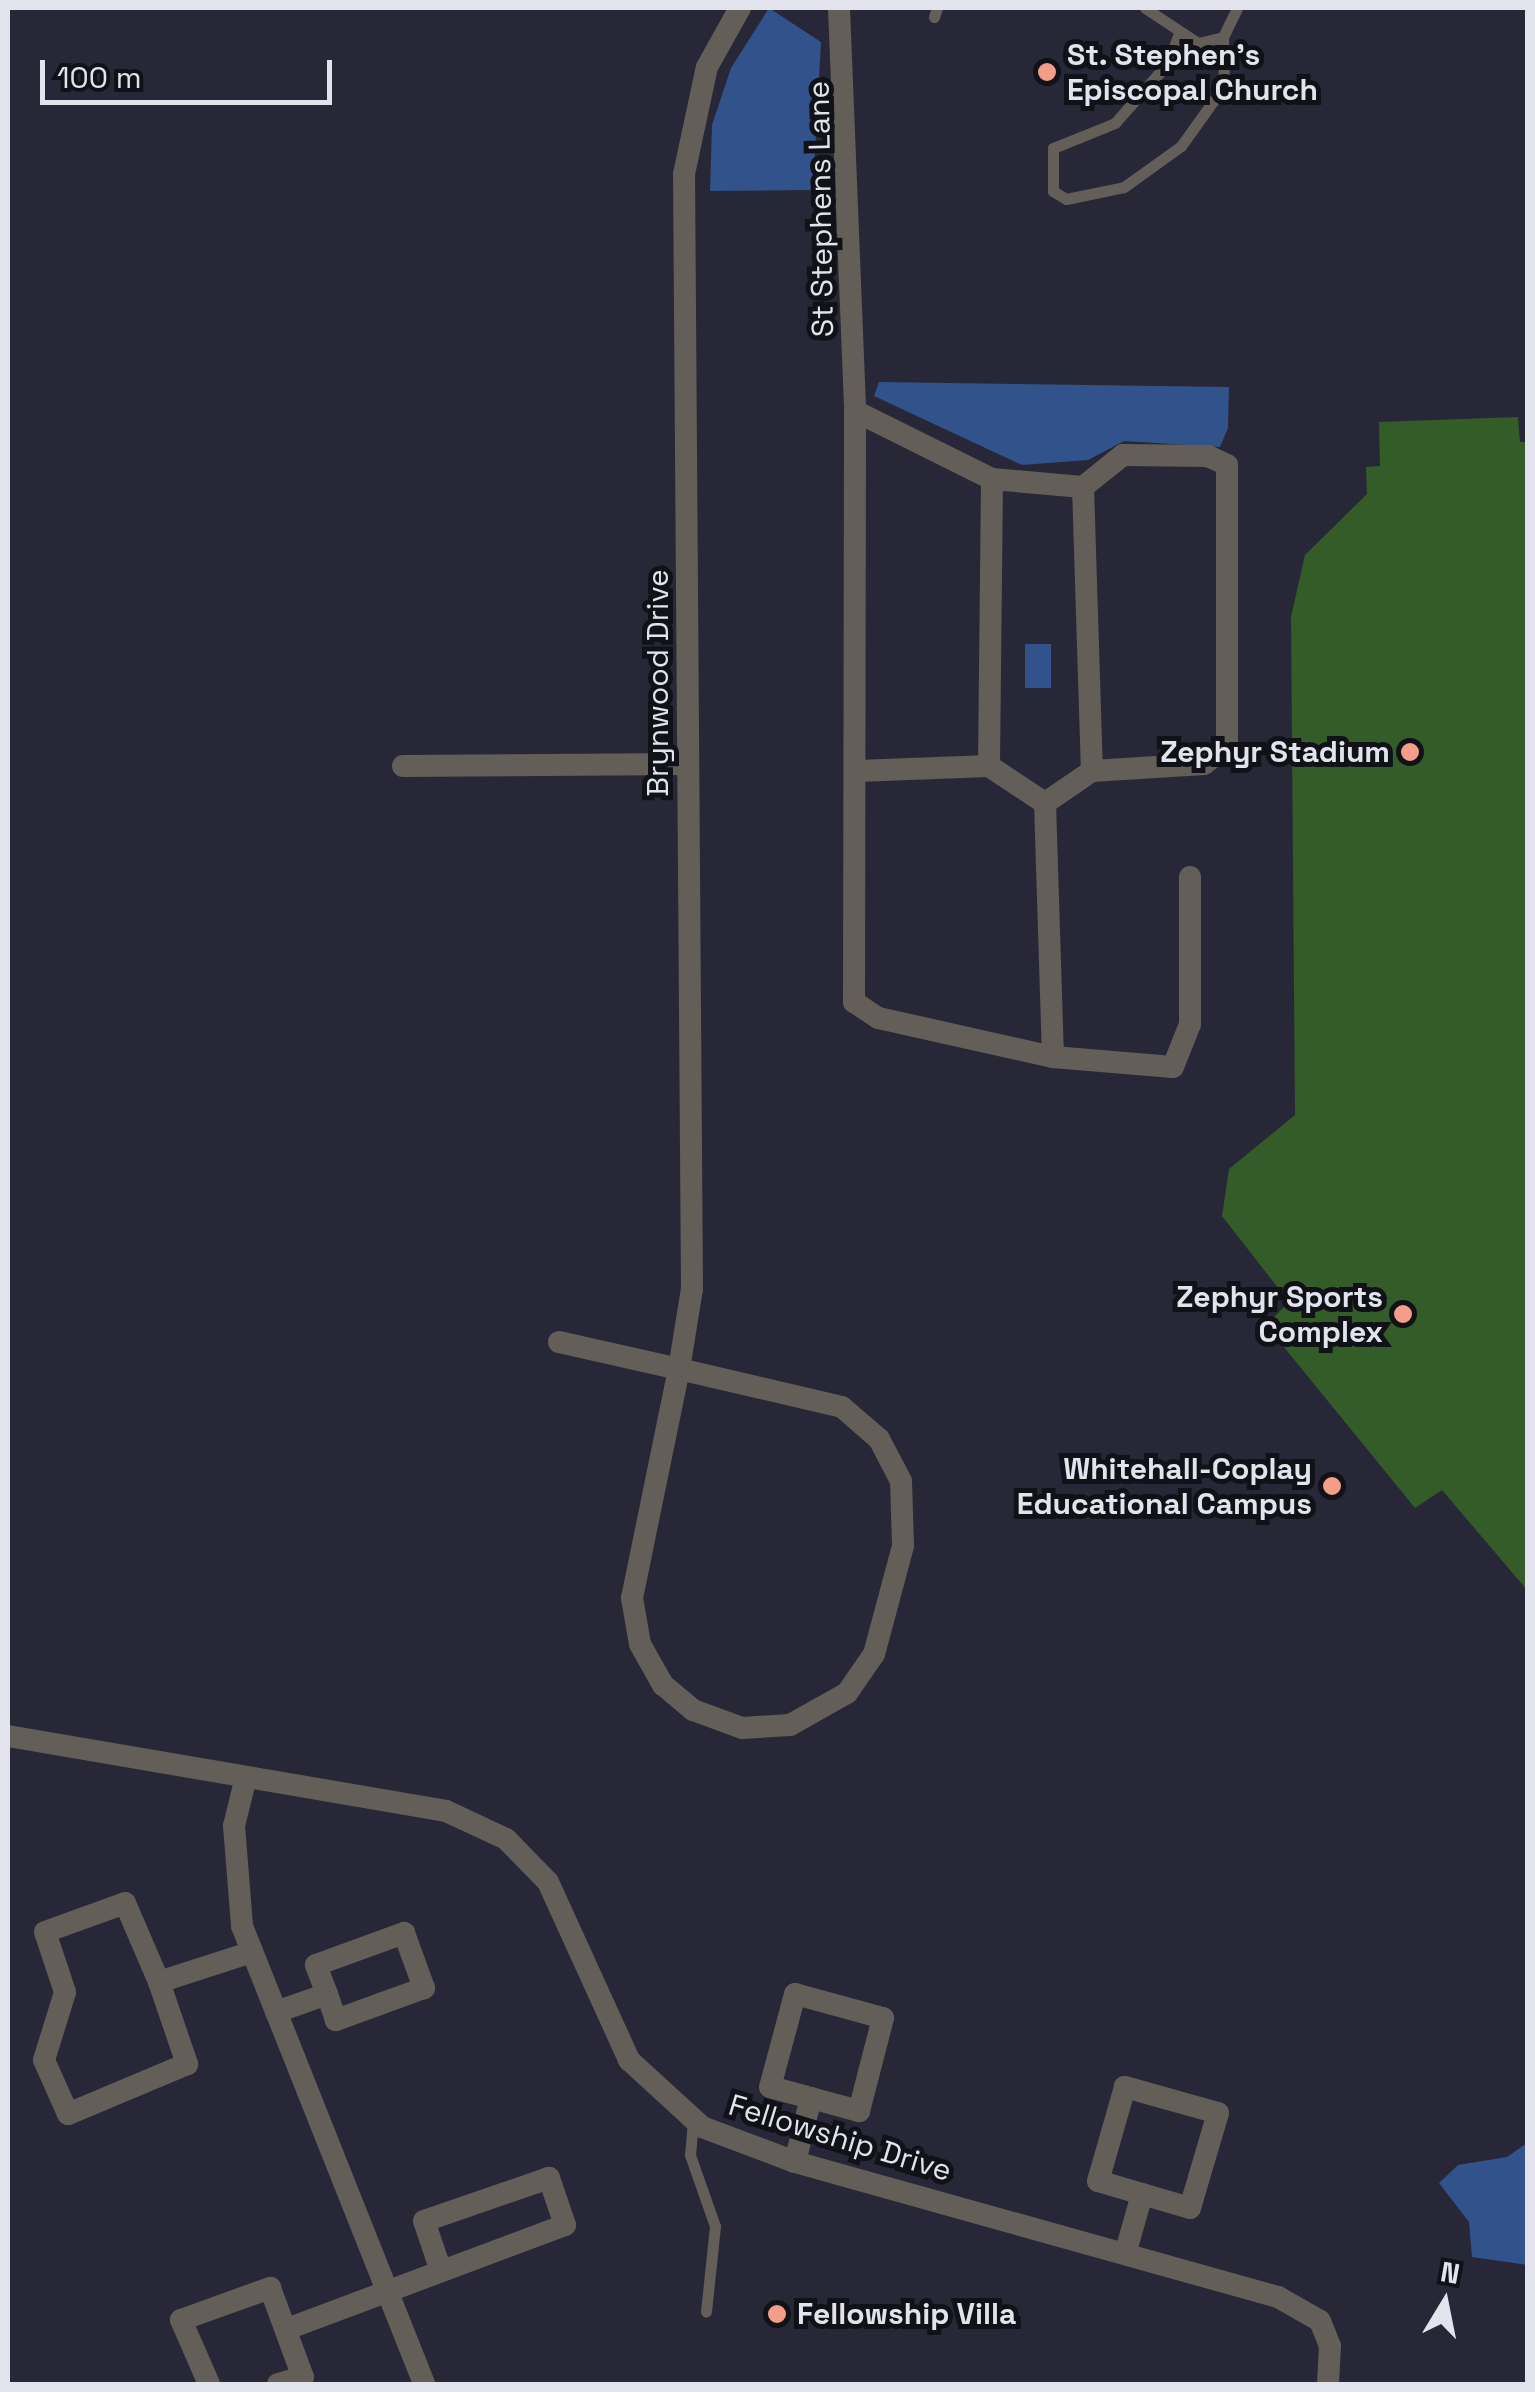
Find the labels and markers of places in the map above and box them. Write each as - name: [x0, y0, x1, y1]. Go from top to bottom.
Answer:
- place label: St. Stephen's Episcopal Church: [1067, 37, 1318, 108]
- marker: St. Stephen's Episcopal Church: [1036, 61, 1058, 83]
- place label: Zephyr Stadium: [1160, 734, 1390, 770]
- marker: Zephyr Stadium: [1399, 741, 1421, 763]
- place label: Zephyr Sports Complex: [1176, 1279, 1383, 1350]
- marker: Zephyr Sports Complex: [1392, 1303, 1414, 1325]
- place label: Whitehall-Coplay Educational Campus: [1017, 1451, 1312, 1522]
- marker: Whitehall-Coplay Educational Campus: [1321, 1475, 1343, 1497]
- place label: Fellowship Villa: [797, 2296, 1017, 2332]
- marker: Fellowship Villa: [766, 2303, 788, 2325]

